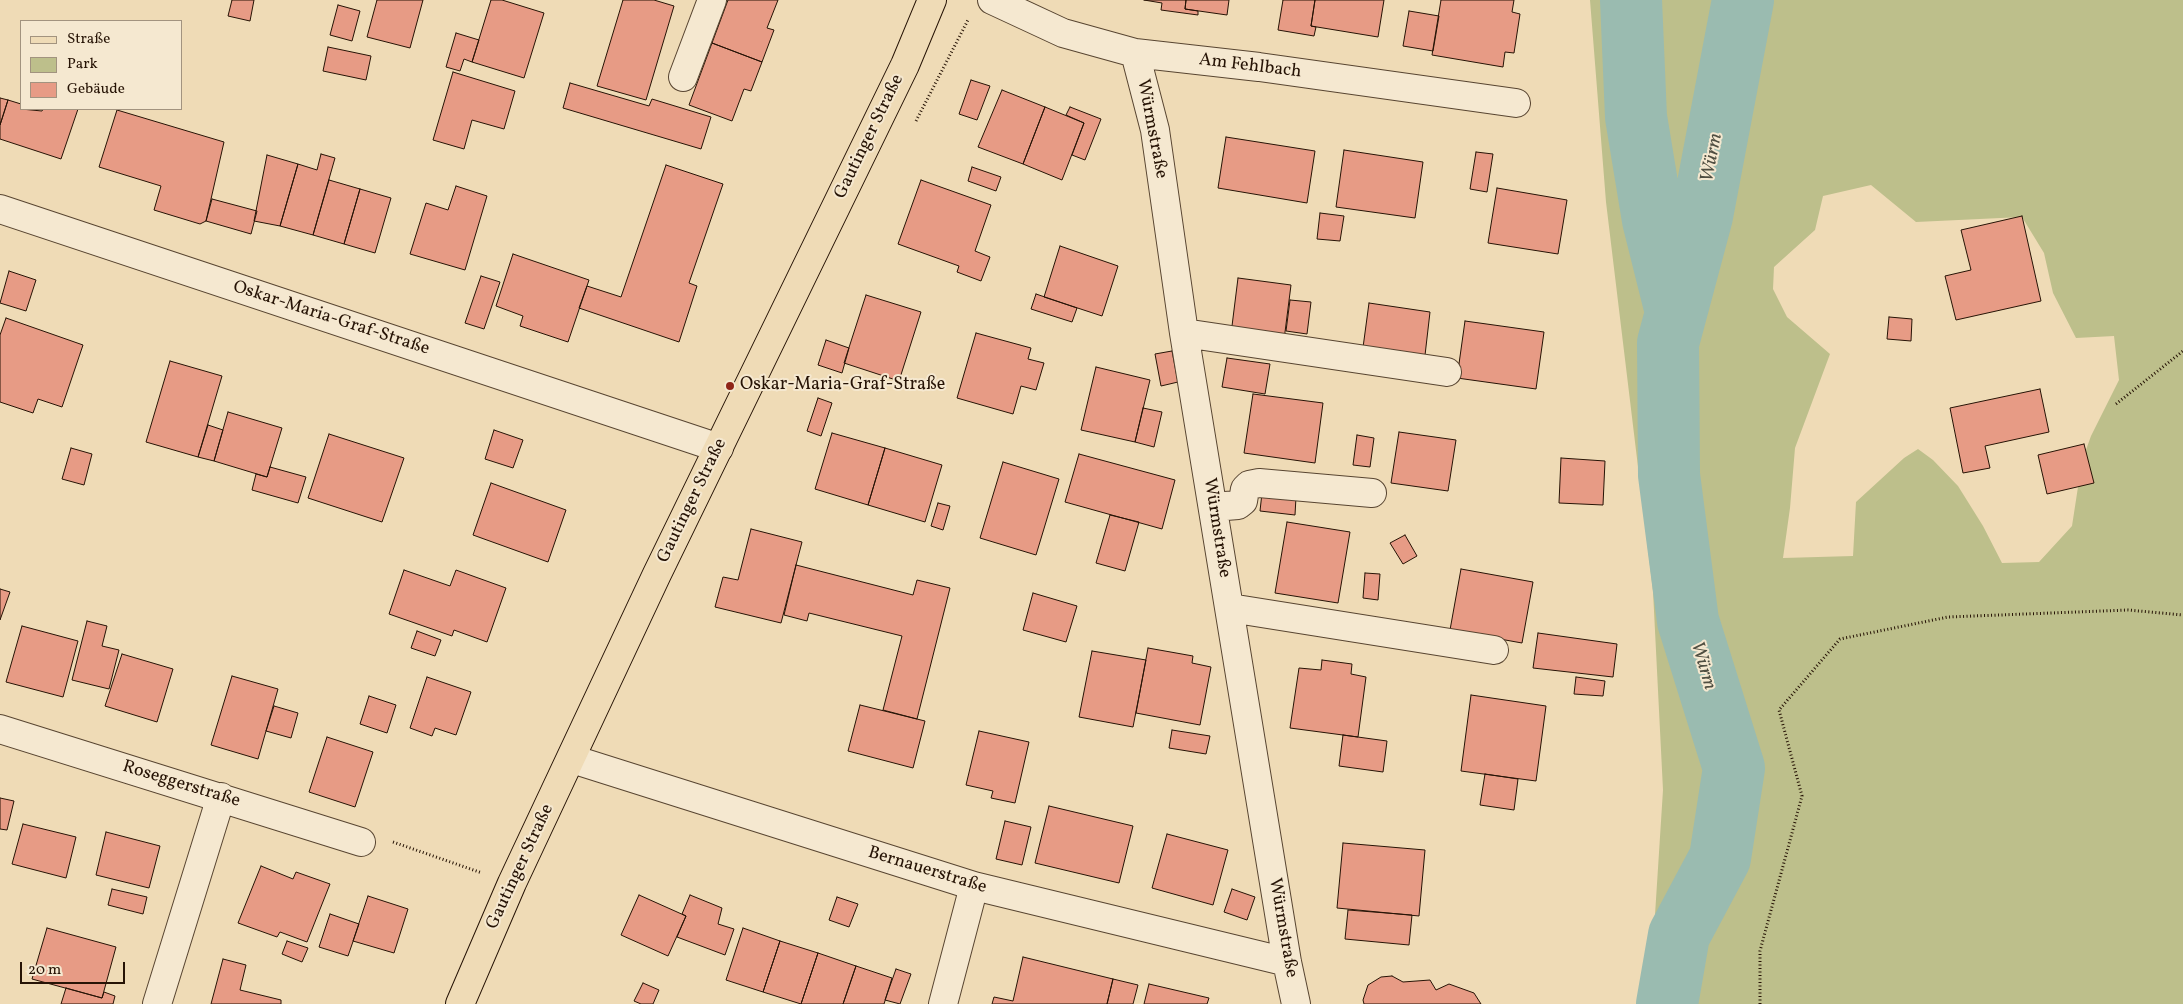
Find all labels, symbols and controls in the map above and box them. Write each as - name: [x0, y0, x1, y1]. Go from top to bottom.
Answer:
- legend: [20, 20, 182, 110]
- text: Straße: [67, 29, 110, 50]
- street label: Am Fehlbach: [1197, 50, 1303, 84]
- text: Park: [67, 54, 98, 75]
- street label: Gautinger Straße: [831, 71, 909, 203]
- street label: Würmstraße: [1131, 77, 1171, 181]
- text: Gebäude: [67, 79, 125, 100]
- water label: Würm: [1697, 132, 1729, 184]
- street label: Oskar-Maria-Graf-Straße: [230, 277, 432, 361]
- place label: Oskar-Maria-Graf-Straße: [740, 375, 945, 397]
- marker: Oskar-Maria-Graf-Straße: [724, 380, 736, 392]
- street label: Gautinger Straße: [654, 435, 732, 567]
- street label: Würmstraße: [1197, 477, 1235, 579]
- water label: Würm: [1684, 639, 1720, 693]
- street label: Roseggerstraße: [119, 757, 243, 813]
- street label: Gautinger Straße: [483, 801, 559, 933]
- street label: Bernauerstraße: [865, 843, 989, 899]
- street label: Würmstraße: [1263, 876, 1301, 980]
- scale bar: [22, 952, 128, 984]
- text: 20 m: [28, 960, 61, 981]

